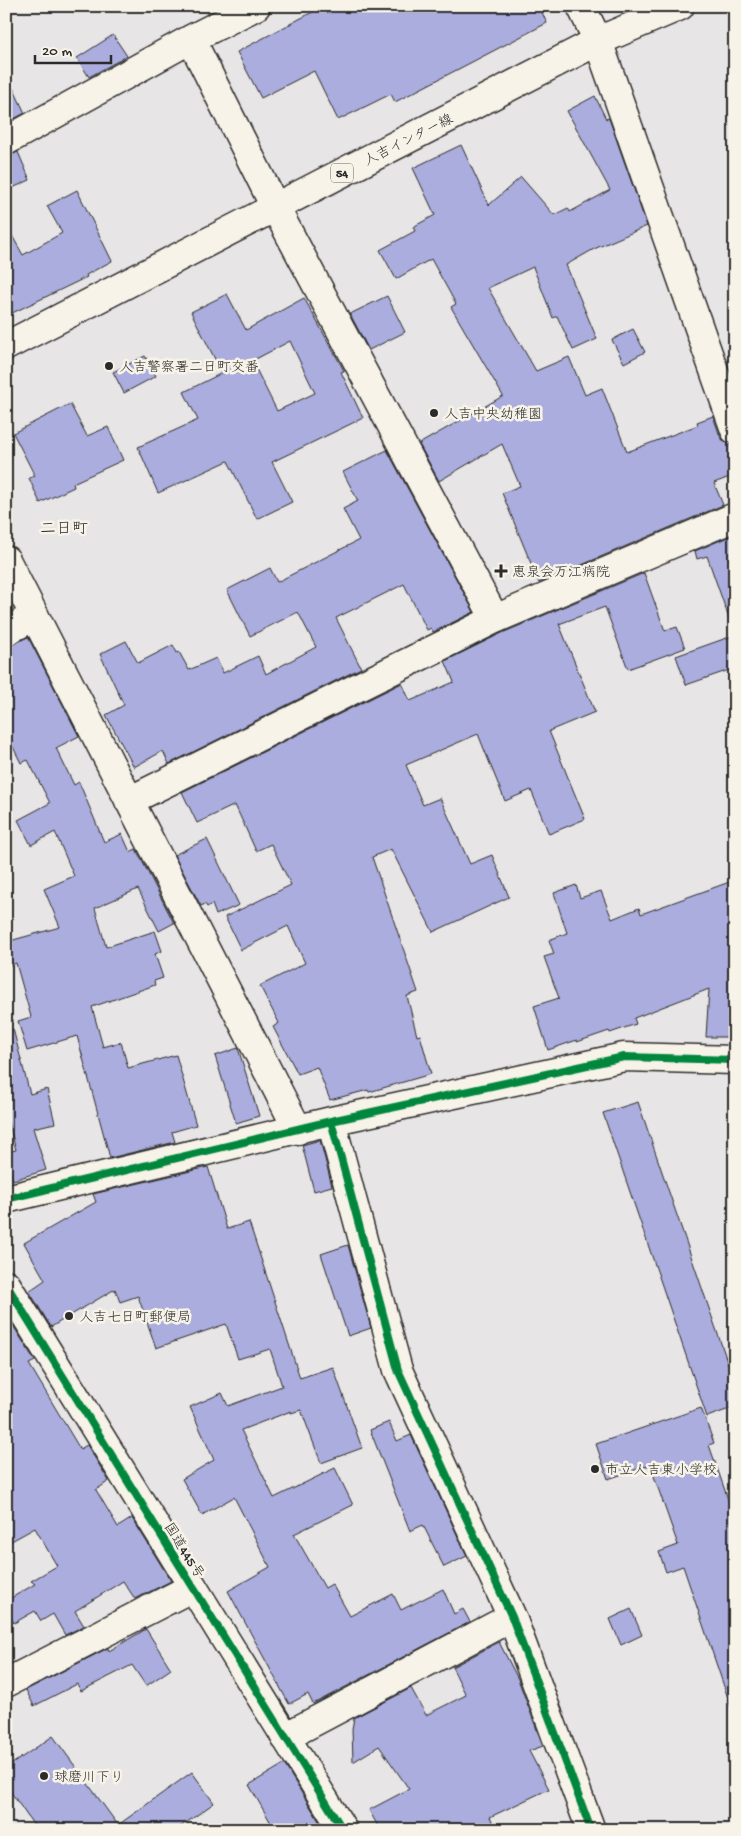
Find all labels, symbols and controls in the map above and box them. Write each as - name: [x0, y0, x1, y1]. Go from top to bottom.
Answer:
- scale bar: [35, 32, 111, 64]
- text: 20 m: [42, 43, 72, 61]
- street label: 人吉インター線: [362, 112, 456, 171]
- road number: 54: [331, 164, 353, 182]
- marker: 人吉警察署二日町交番: [103, 360, 115, 372]
- place label: 人吉警察署二日町交番: [119, 360, 259, 377]
- marker: 人吉中央幼稚園: [428, 407, 440, 419]
- place label: 人吉中央幼稚園: [444, 407, 542, 424]
- district label: 二日町: [40, 521, 88, 540]
- marker: 恵泉会万江病院: [494, 564, 508, 578]
- place label: 恵泉会万江病院: [512, 565, 610, 582]
- marker: 人吉七日町郵便局: [63, 1310, 75, 1322]
- place label: 人吉七日町郵便局: [79, 1310, 191, 1327]
- marker: 市立人吉東小学校: [589, 1463, 601, 1475]
- place label: 市立人吉東小学校: [605, 1463, 717, 1480]
- street label: 国道445号: [159, 1520, 207, 1582]
- marker: 球磨川下り: [38, 1770, 50, 1782]
- place label: 球磨川下り: [54, 1770, 124, 1787]

